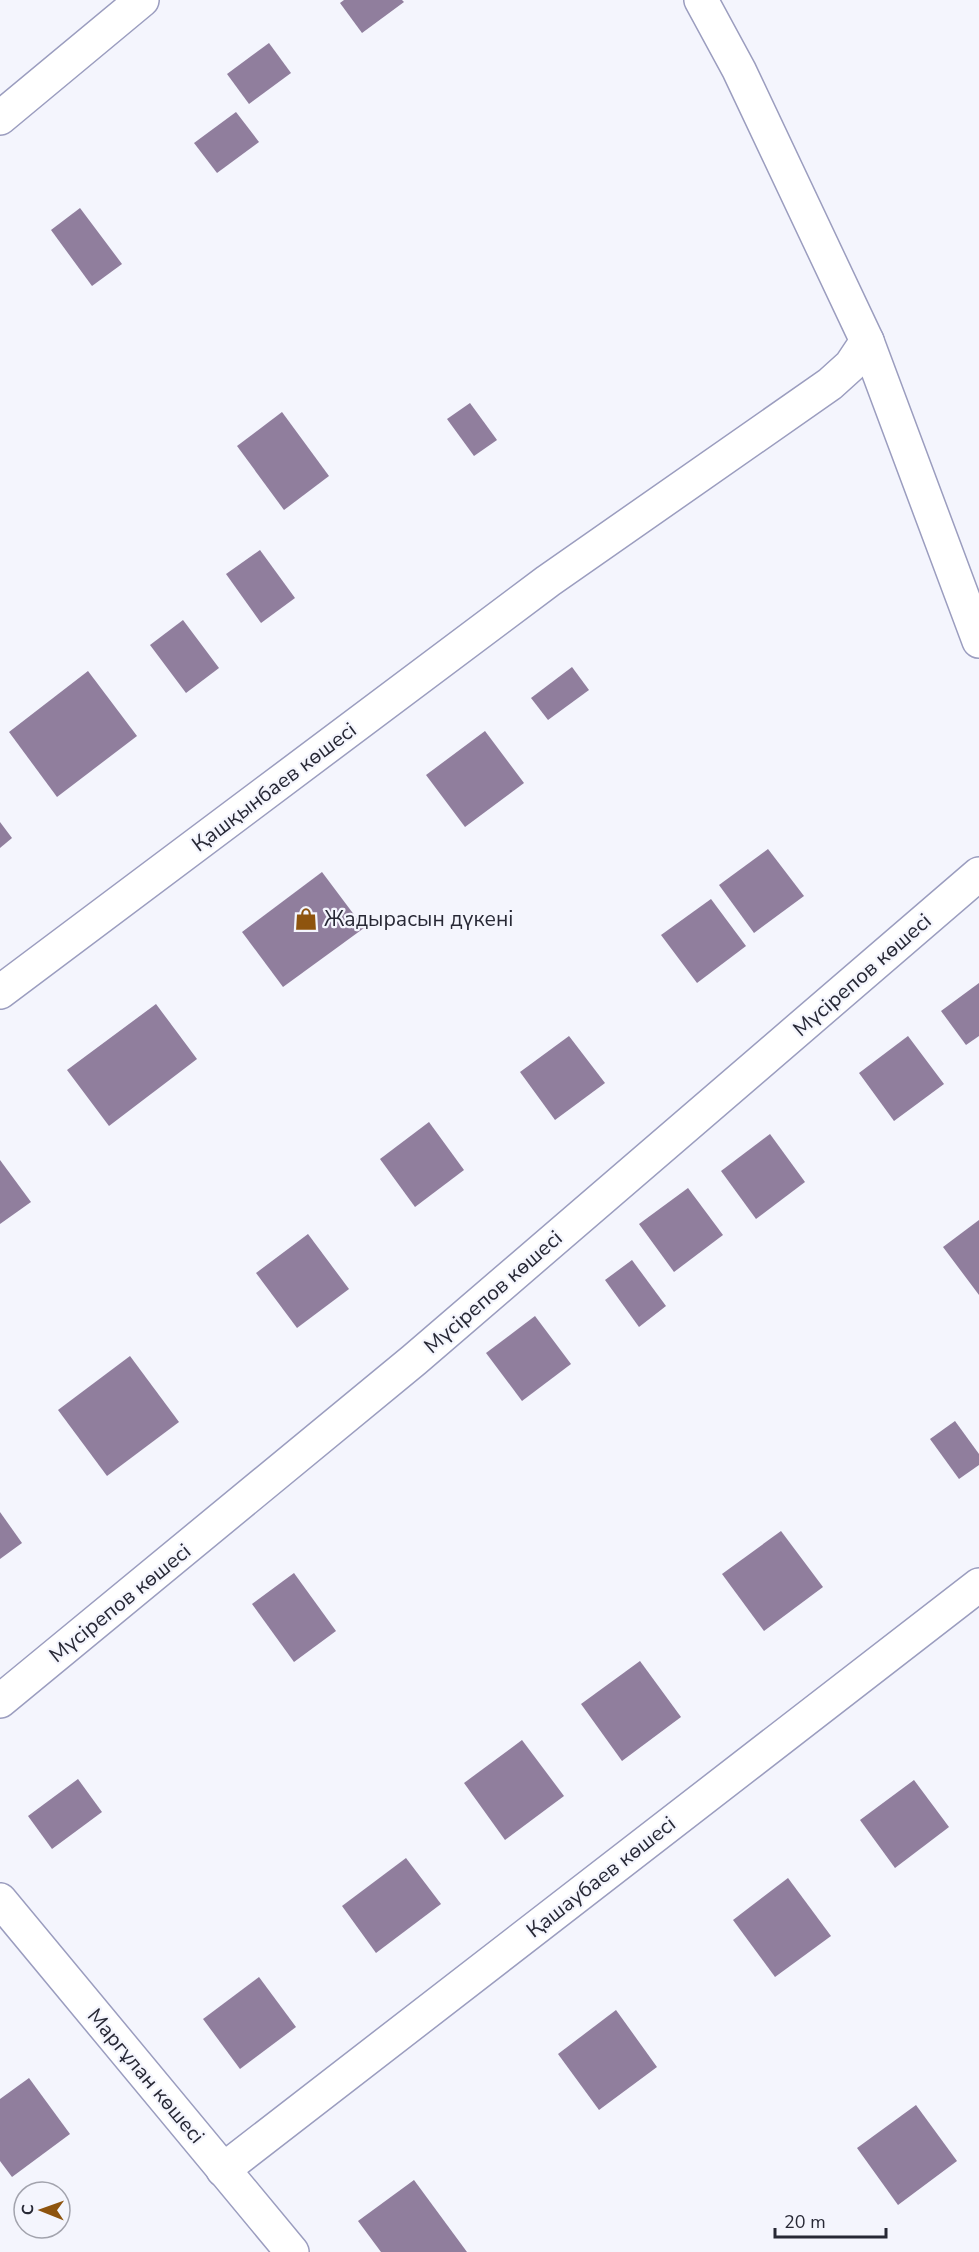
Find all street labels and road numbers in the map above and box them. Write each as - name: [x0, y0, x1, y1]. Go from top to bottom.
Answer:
- street label: Қашқынбаев көшесі: [186, 716, 362, 858]
- street label: Мүсірепов көшесі: [787, 907, 937, 1043]
- street label: Мүсірепов көшесі: [418, 1224, 568, 1360]
- street label: Мүсірепов көшесі: [43, 1537, 197, 1669]
- street label: Қашаубаев көшесі: [521, 1810, 681, 1944]
- street label: Маргұлан көшесі: [81, 2003, 211, 2149]

